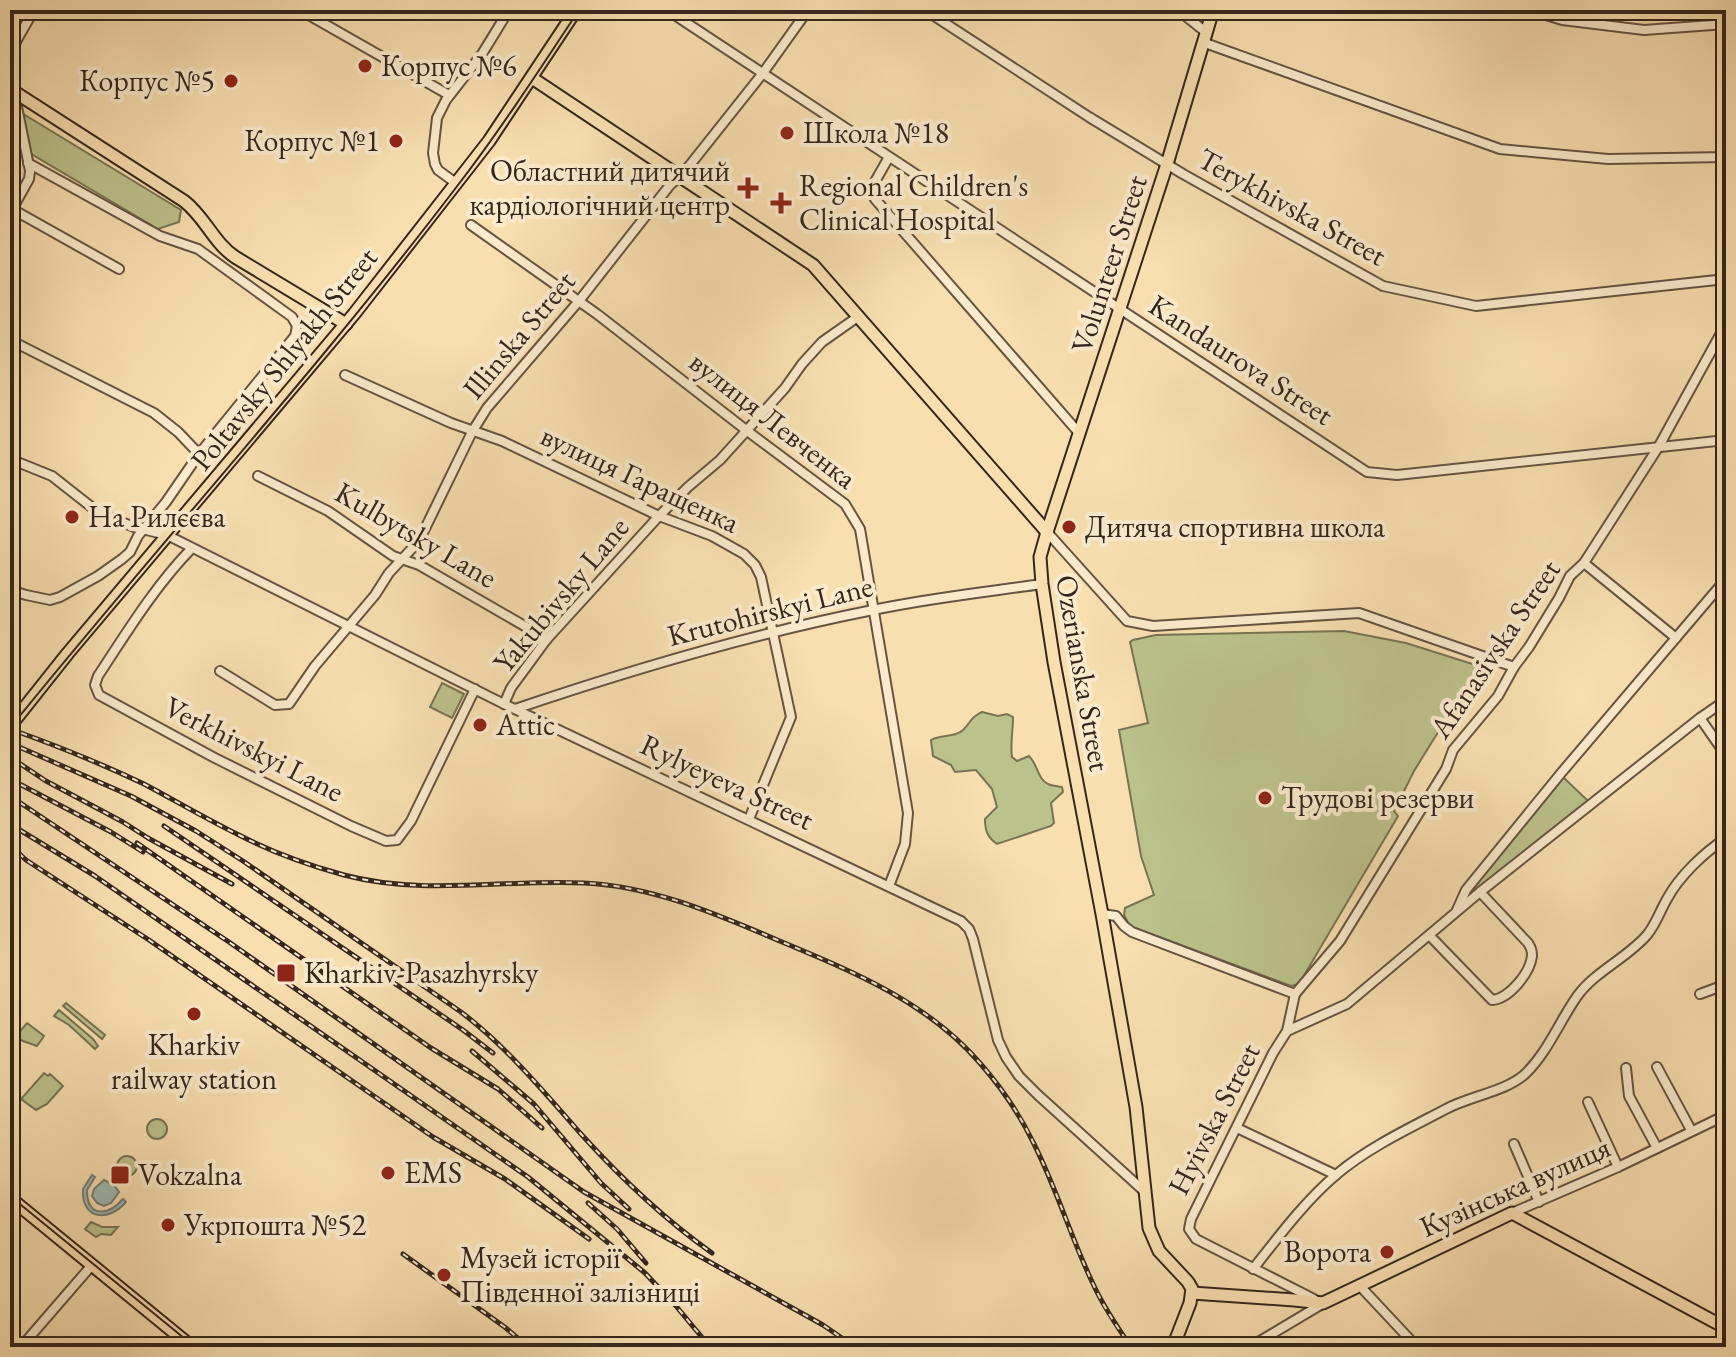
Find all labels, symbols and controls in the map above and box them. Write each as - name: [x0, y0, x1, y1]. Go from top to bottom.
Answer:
- place label: Корпус №6: [381, 46, 517, 85]
- marker: Корпус №6: [356, 57, 374, 75]
- place label: Корпус №5: [79, 61, 215, 100]
- marker: Корпус №5: [222, 72, 240, 90]
- place label: Школа №18: [803, 113, 949, 152]
- place label: Корпус №1: [244, 121, 380, 160]
- marker: Школа №18: [778, 124, 796, 142]
- marker: Корпус №1: [387, 132, 405, 150]
- street label: Terykhivska Street: [1191, 139, 1394, 275]
- place label: Областний дитячий кардіологічний центр: [470, 151, 730, 224]
- place label: Regional Children's Clinical Hospital: [799, 166, 1028, 239]
- street label: Volunteer Street: [1061, 169, 1156, 358]
- marker: Областний дитячий кардіологічний центр: [737, 177, 759, 199]
- marker: Regional Children's Clinical Hospital: [770, 192, 792, 214]
- street label: Poltavsky Shlyakh Street: [182, 239, 386, 478]
- street label: Illinska Street: [454, 262, 584, 407]
- street label: Kandaurova Street: [1142, 285, 1341, 434]
- street label: вулиця Левченка: [682, 342, 865, 497]
- street label: вулиця Гаращенка: [535, 415, 746, 542]
- street label: Kulbytsky Lane: [328, 473, 504, 597]
- place label: На Рилєєва: [88, 497, 225, 536]
- place label: Дитяча спортивна школа: [1085, 507, 1385, 546]
- marker: На Рилєєва: [63, 508, 81, 526]
- street label: Yakubivsky Lane: [484, 509, 637, 681]
- marker: Дитяча спортивна школа: [1060, 518, 1078, 536]
- street label: Afanasivska Street: [1420, 551, 1569, 746]
- street label: Krutohirskyi Lane: [663, 566, 877, 655]
- street label: Ozerianska Street: [1047, 572, 1120, 775]
- street label: Verkhivskyi Lane: [158, 687, 350, 810]
- place label: Attic: [495, 705, 555, 744]
- marker: Attic: [471, 716, 489, 734]
- street label: Rylyeyeva Street: [634, 724, 820, 839]
- place label: Трудові резерви: [1281, 778, 1475, 817]
- marker: Трудові резерви: [1256, 789, 1274, 807]
- place label: Kharkіv-Pasazhyrsky: [304, 953, 539, 992]
- marker: Kharkіv-Pasazhyrsky: [275, 962, 297, 984]
- marker: Kharkiv railway station: [185, 1005, 203, 1023]
- place label: Kharkiv railway station: [111, 1025, 277, 1098]
- street label: Hyivska Street: [1159, 1036, 1269, 1201]
- street label: Кузінська вулиця: [1413, 1127, 1616, 1246]
- place label: EMS: [404, 1153, 462, 1192]
- place label: Vokzalna: [138, 1155, 242, 1194]
- marker: Vokzalna: [109, 1164, 131, 1186]
- marker: EMS: [379, 1164, 397, 1182]
- place label: Укрпошта №52: [183, 1205, 367, 1244]
- marker: Укрпошта №52: [159, 1216, 177, 1234]
- place label: Ворота: [1284, 1232, 1371, 1271]
- place label: Музей історії Південної залізниці: [460, 1238, 700, 1311]
- marker: Ворота: [1378, 1243, 1396, 1261]
- marker: Музей історії Південної залізниці: [435, 1266, 453, 1284]

